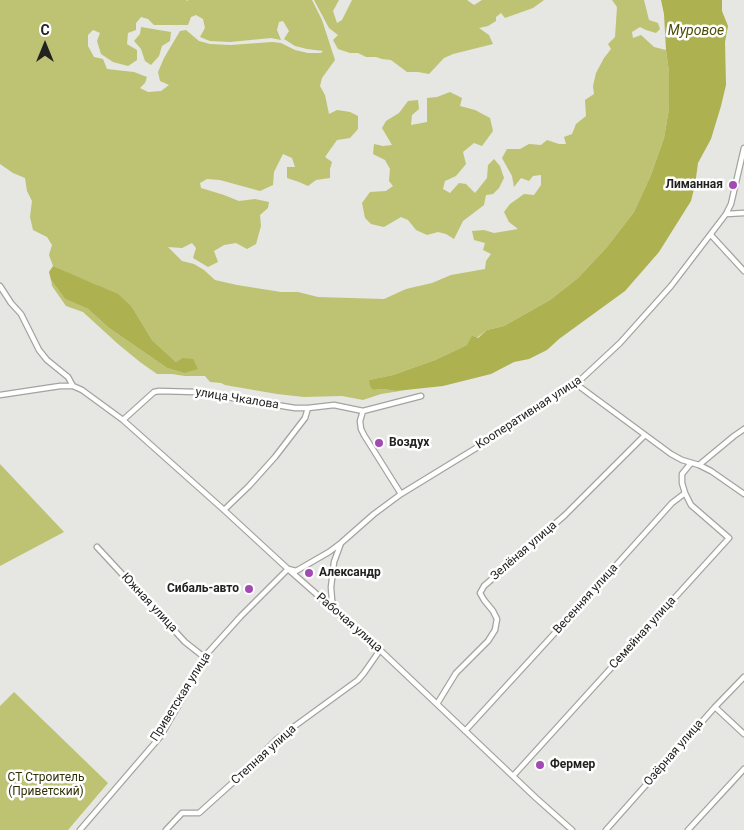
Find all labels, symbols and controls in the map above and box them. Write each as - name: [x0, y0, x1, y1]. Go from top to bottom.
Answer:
- north arrow: [20, 20, 70, 70]
- text: С: [40, 22, 50, 38]
- water label: Муровое: [668, 23, 724, 39]
- place label: Лиманная: [665, 178, 723, 192]
- marker: Лиманная: [727, 179, 739, 191]
- street label: Кооперативная улица: [473, 373, 585, 453]
- street label: улица Чкалова: [194, 385, 280, 413]
- place label: Воздух: [389, 436, 429, 450]
- marker: Воздух: [373, 437, 385, 449]
- street label: Зелёная улица: [488, 518, 560, 584]
- street label: Весенняя улица: [551, 561, 621, 637]
- place label: Александр: [319, 566, 381, 580]
- marker: Александр: [303, 567, 315, 579]
- street label: Южная улица: [118, 570, 180, 636]
- place label: Сибаль-авто: [167, 582, 239, 596]
- marker: Сибаль-авто: [243, 583, 255, 595]
- street label: Рабочая улица: [313, 590, 385, 656]
- street label: Семейная улица: [607, 594, 679, 672]
- street label: Приветская улица: [148, 650, 214, 744]
- street label: Озёрная улица: [641, 717, 707, 789]
- street label: Степная улица: [229, 722, 299, 788]
- place label: Фермер: [550, 758, 595, 772]
- marker: Фермер: [534, 759, 546, 771]
- park label: СТ Строитель (Приветский): [8, 771, 84, 799]

